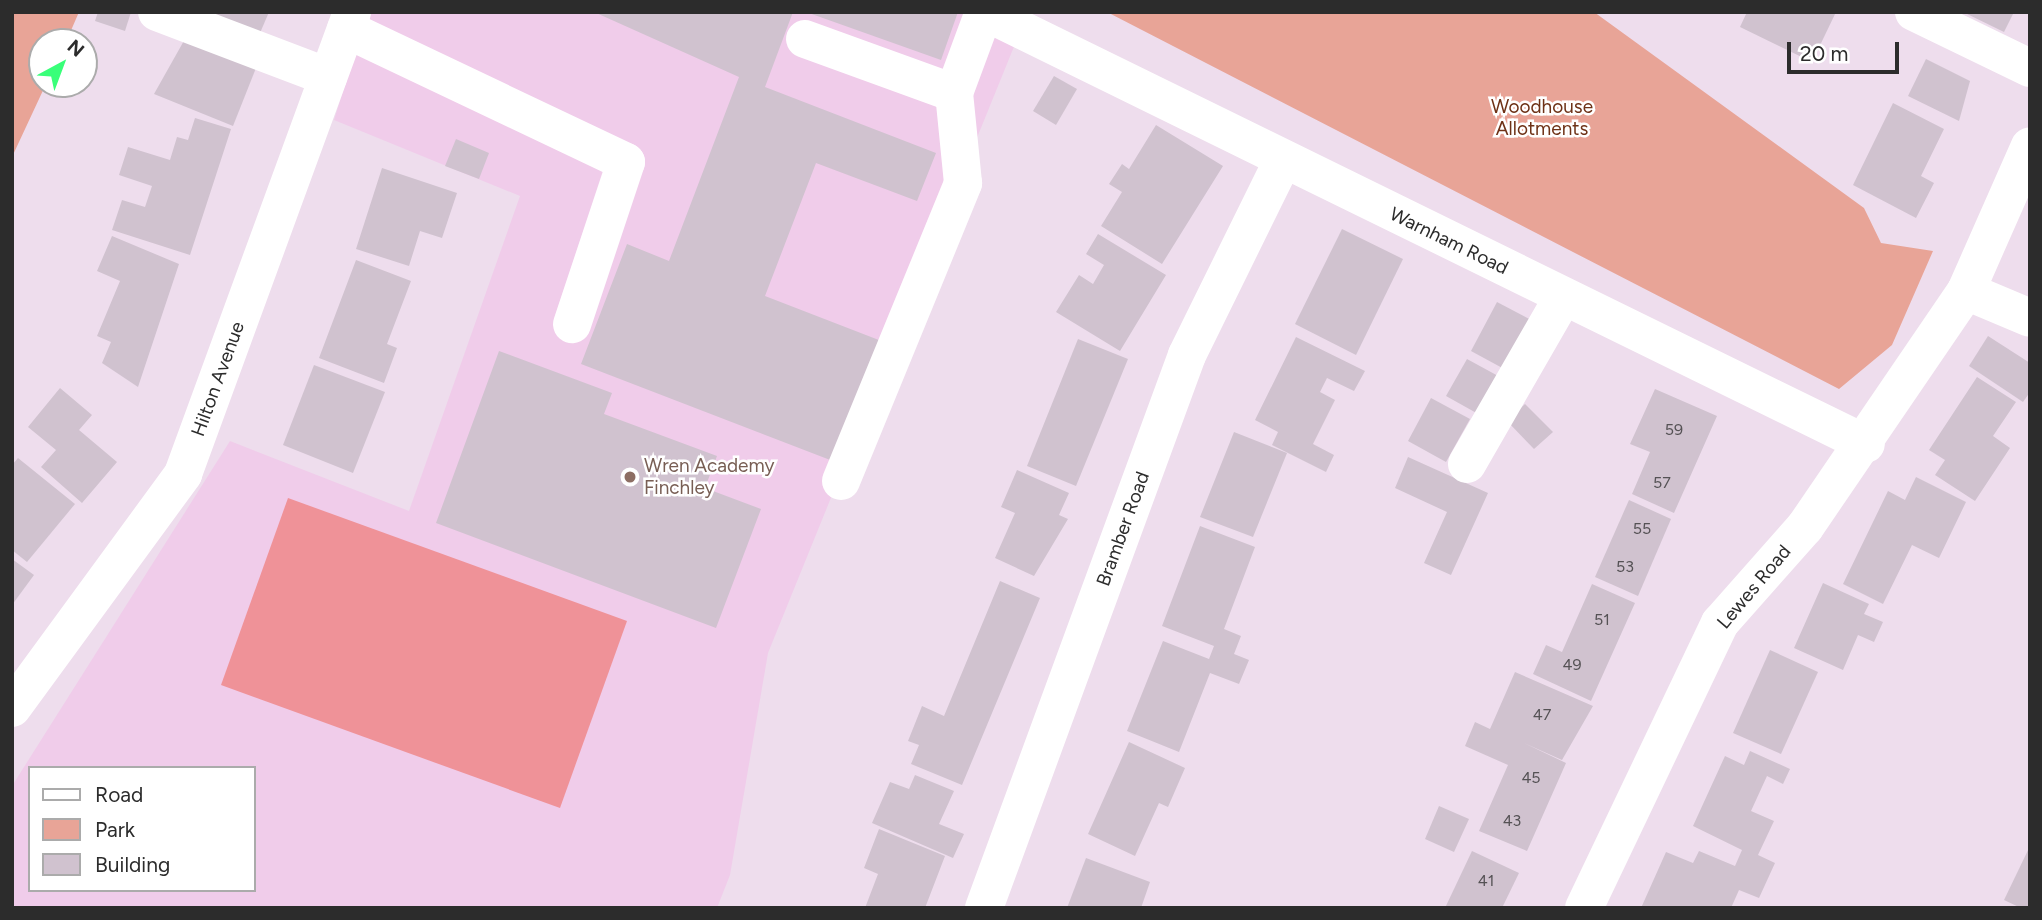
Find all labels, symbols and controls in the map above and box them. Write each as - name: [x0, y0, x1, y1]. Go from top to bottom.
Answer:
- north arrow: [28, 28, 98, 98]
- scale bar: [1790, 28, 1902, 72]
- text: N: [63, 35, 89, 62]
- text: 20 m: [1800, 41, 1848, 66]
- park label: Woodhouse Allotments: [1491, 96, 1593, 140]
- street label: Warnham Road: [1386, 202, 1512, 280]
- street label: Hilton Avenue: [187, 318, 249, 440]
- house number: 59: [1665, 420, 1683, 440]
- place label: Wren Academy Finchley: [644, 455, 775, 499]
- marker: Wren Academy Finchley: [622, 469, 638, 485]
- street label: Bramber Road: [1092, 469, 1154, 589]
- house number: 57: [1653, 473, 1671, 493]
- house number: 55: [1633, 519, 1651, 539]
- street label: Lewes Road: [1712, 540, 1796, 634]
- house number: 53: [1616, 557, 1634, 577]
- house number: 51: [1594, 610, 1610, 630]
- house number: 49: [1563, 655, 1581, 675]
- house number: 47: [1533, 705, 1551, 725]
- legend: [28, 766, 256, 892]
- house number: 45: [1521, 768, 1541, 788]
- text: Road: [95, 782, 143, 807]
- house number: 43: [1503, 811, 1521, 831]
- text: Park: [95, 817, 135, 842]
- text: Building: [95, 852, 170, 877]
- house number: 41: [1478, 871, 1494, 891]

